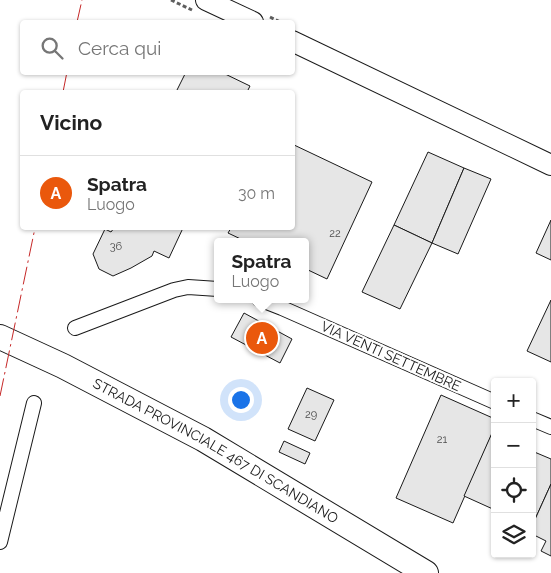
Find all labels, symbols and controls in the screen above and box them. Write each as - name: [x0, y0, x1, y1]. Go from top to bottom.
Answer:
- search box: [20, 20, 295, 75]
- icon: search: [38, 34, 66, 62]
- text: Cerca qui: [78, 37, 161, 59]
- text: Vicino: [40, 110, 102, 135]
- text: Spatra: [87, 173, 147, 195]
- text: A: [51, 184, 61, 203]
- text: 30 m: [238, 184, 275, 203]
- text: Luogo: [87, 195, 135, 214]
- house number: 22: [329, 227, 341, 240]
- popup: [214, 238, 309, 303]
- house number: 36: [110, 240, 123, 253]
- text: Spatra: [232, 250, 291, 272]
- text: Luogo: [232, 272, 279, 291]
- street label: VIA VENTI SETTEMBRE: [319, 318, 463, 394]
- pin: A: [246, 319, 278, 357]
- street label: STRADA PROVINCIALE 467 DI SCANDIANO: [90, 375, 341, 526]
- map controls: [491, 378, 536, 558]
- button: +: [491, 378, 536, 423]
- your location: [228, 387, 254, 413]
- house number: 29: [305, 408, 317, 421]
- button: −: [491, 423, 536, 468]
- house number: 21: [437, 433, 448, 446]
- button: locate: [491, 468, 536, 513]
- button: layers: [491, 513, 536, 558]

